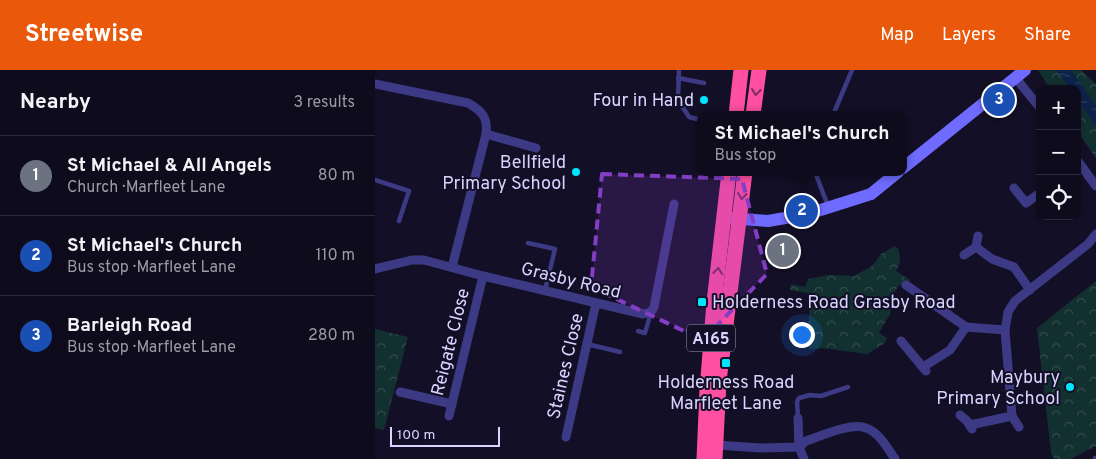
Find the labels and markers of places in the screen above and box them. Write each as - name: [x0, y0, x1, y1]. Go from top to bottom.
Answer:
- pin: 3: [983, 81, 1015, 119]
- place label: Four in Hand: [593, 90, 694, 113]
- marker: Four in Hand: [698, 94, 710, 106]
- place label: Bellfield Primary School: [442, 152, 566, 196]
- marker: Bellfield Primary School: [570, 166, 582, 178]
- pin: 2: [786, 192, 818, 230]
- pin: 1: [767, 232, 799, 270]
- place label: Holderness Road Grasby Road: [712, 292, 956, 315]
- marker: Holderness Road Grasby Road: [696, 296, 708, 308]
- marker: Holderness Road Marfleet Lane: [720, 357, 732, 369]
- place label: Maybury Primary School: [936, 367, 1060, 411]
- place label: Holderness Road Marfleet Lane: [658, 372, 794, 416]
- marker: Maybury Primary School: [1064, 381, 1076, 393]

